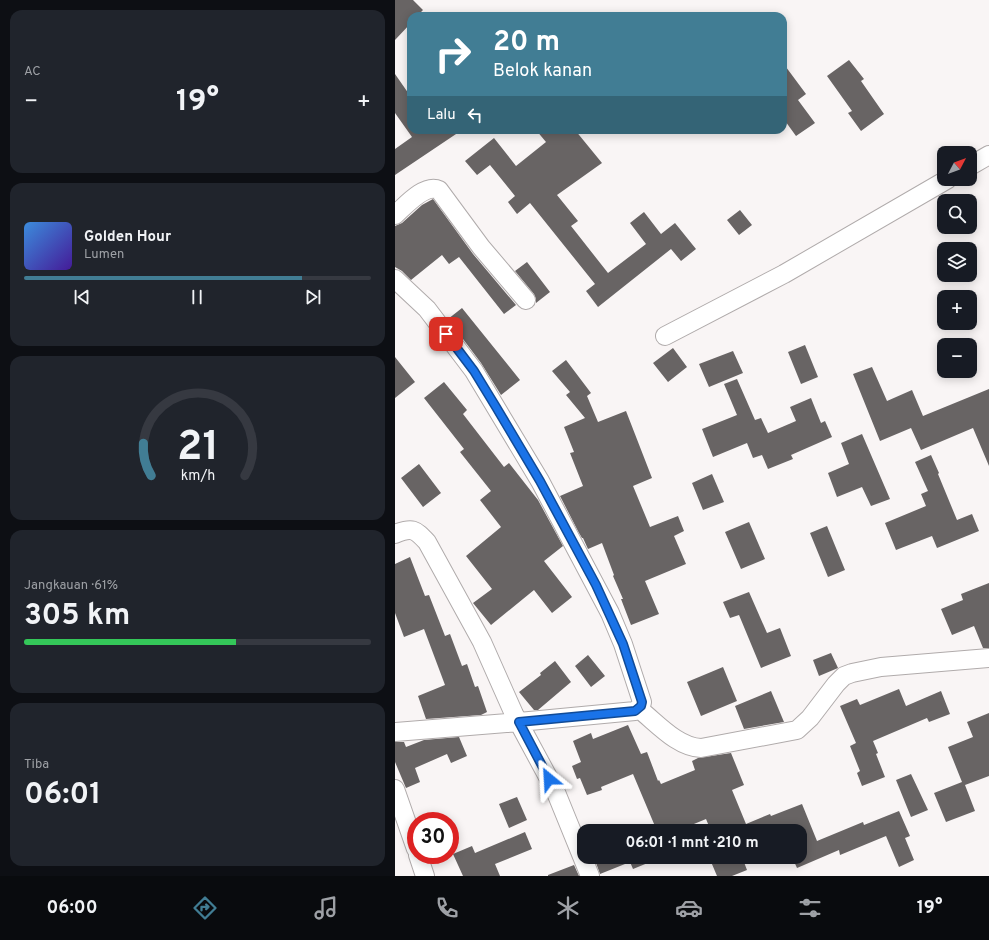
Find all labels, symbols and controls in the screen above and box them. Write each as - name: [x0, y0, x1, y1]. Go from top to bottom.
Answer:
- text: 20 m: [493, 25, 560, 61]
- icon: right: [427, 28, 479, 80]
- text: Belok kanan: [493, 60, 592, 83]
- text: AC: [24, 64, 41, 80]
- text: 19°: [176, 84, 219, 121]
- text: −: [24, 89, 38, 116]
- text: +: [357, 89, 371, 116]
- icon: left: [464, 104, 486, 126]
- text: Lalu: [427, 106, 456, 125]
- north arrow: [937, 146, 977, 186]
- map controls: [937, 146, 977, 378]
- button: search: [937, 194, 977, 234]
- text: Golden Hour: [84, 228, 171, 247]
- button: layers: [937, 242, 977, 282]
- text: Lumen: [84, 247, 124, 263]
- icon: previous: [71, 286, 93, 308]
- icon: pause: [186, 286, 208, 308]
- icon: next: [302, 286, 324, 308]
- button: +: [937, 290, 977, 330]
- pin: [429, 317, 463, 351]
- icon: arrive: [435, 323, 457, 345]
- button: −: [937, 338, 977, 378]
- text: 21: [176, 422, 219, 475]
- text: km/h: [180, 467, 215, 485]
- text: Jangkauan · 61%: [24, 578, 118, 594]
- text: 305 km: [24, 598, 130, 635]
- text: Tiba: [24, 757, 49, 773]
- position arrow: [528, 758, 570, 800]
- text: 06:01: [24, 777, 101, 814]
- speed limit sign: 30: [407, 812, 459, 864]
- text: 06:01 · 1 mnt · 210 m: [625, 834, 759, 853]
- icon: directions: [191, 894, 219, 922]
- icon: music: [312, 894, 340, 922]
- icon: phone: [433, 894, 461, 922]
- icon: climate: [554, 894, 582, 922]
- icon: car: [675, 894, 703, 922]
- icon: filters: [796, 894, 824, 922]
- text: 06:00: [47, 897, 98, 920]
- text: 19°: [917, 897, 942, 920]

